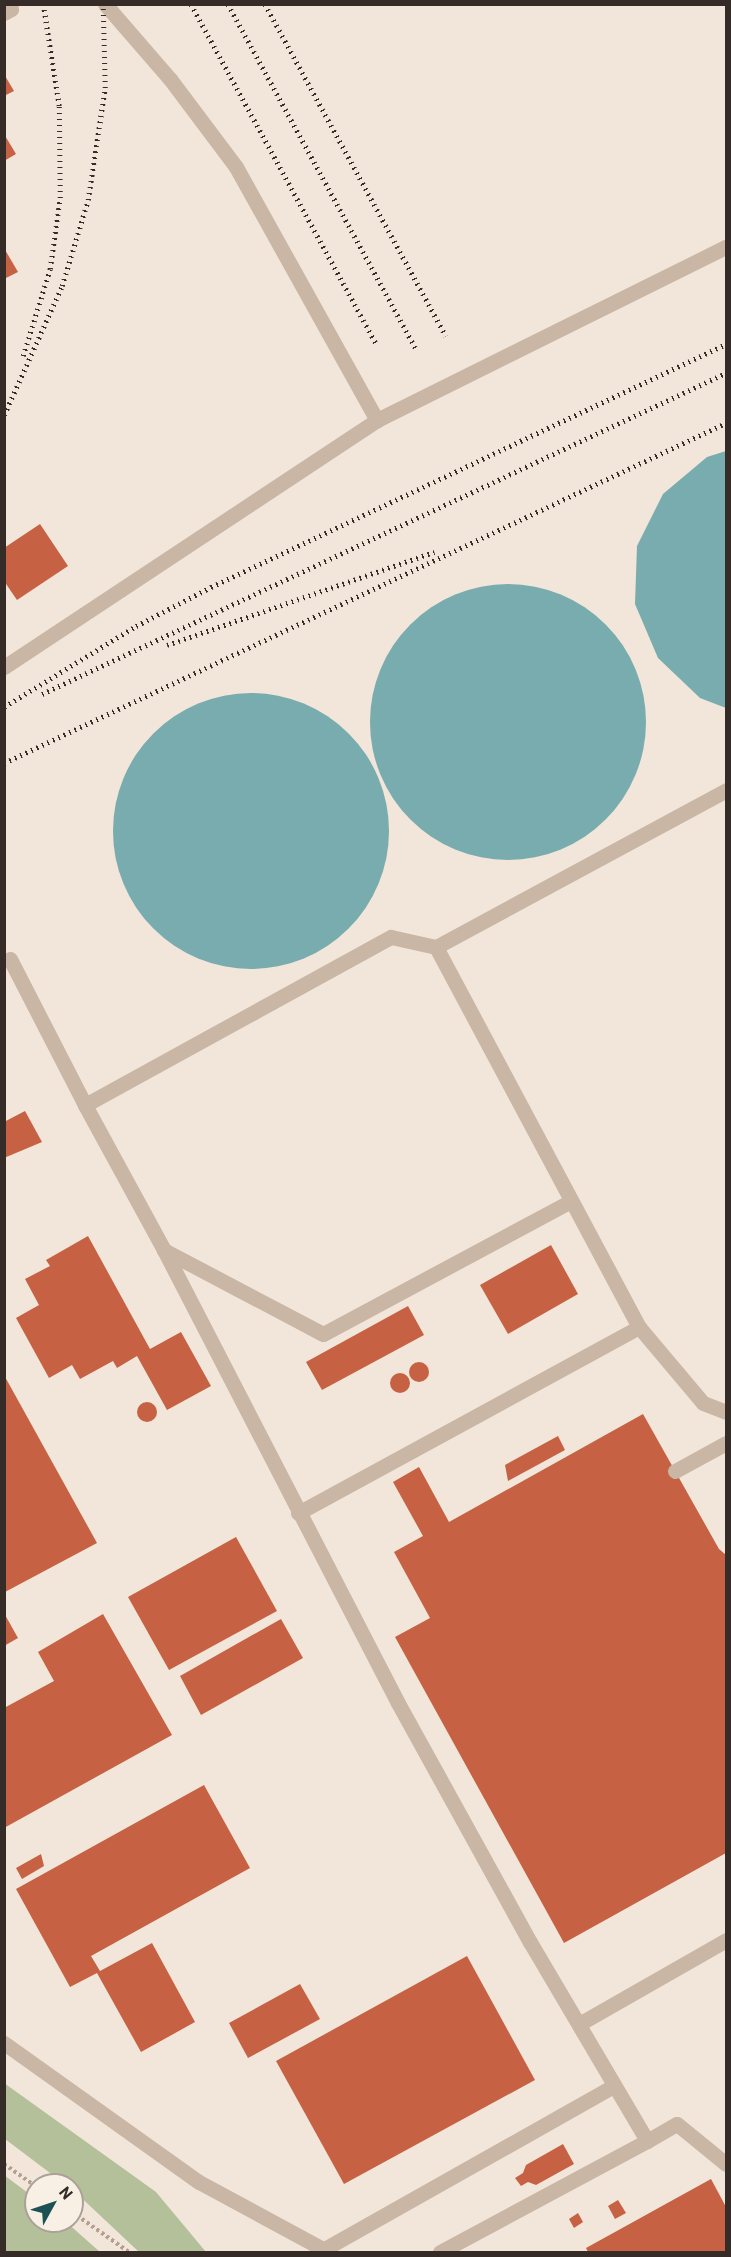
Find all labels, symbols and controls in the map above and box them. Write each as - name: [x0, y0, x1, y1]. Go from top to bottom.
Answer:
- north arrow: [24, 2173, 84, 2233]
- text: N: [56, 2182, 77, 2203]

